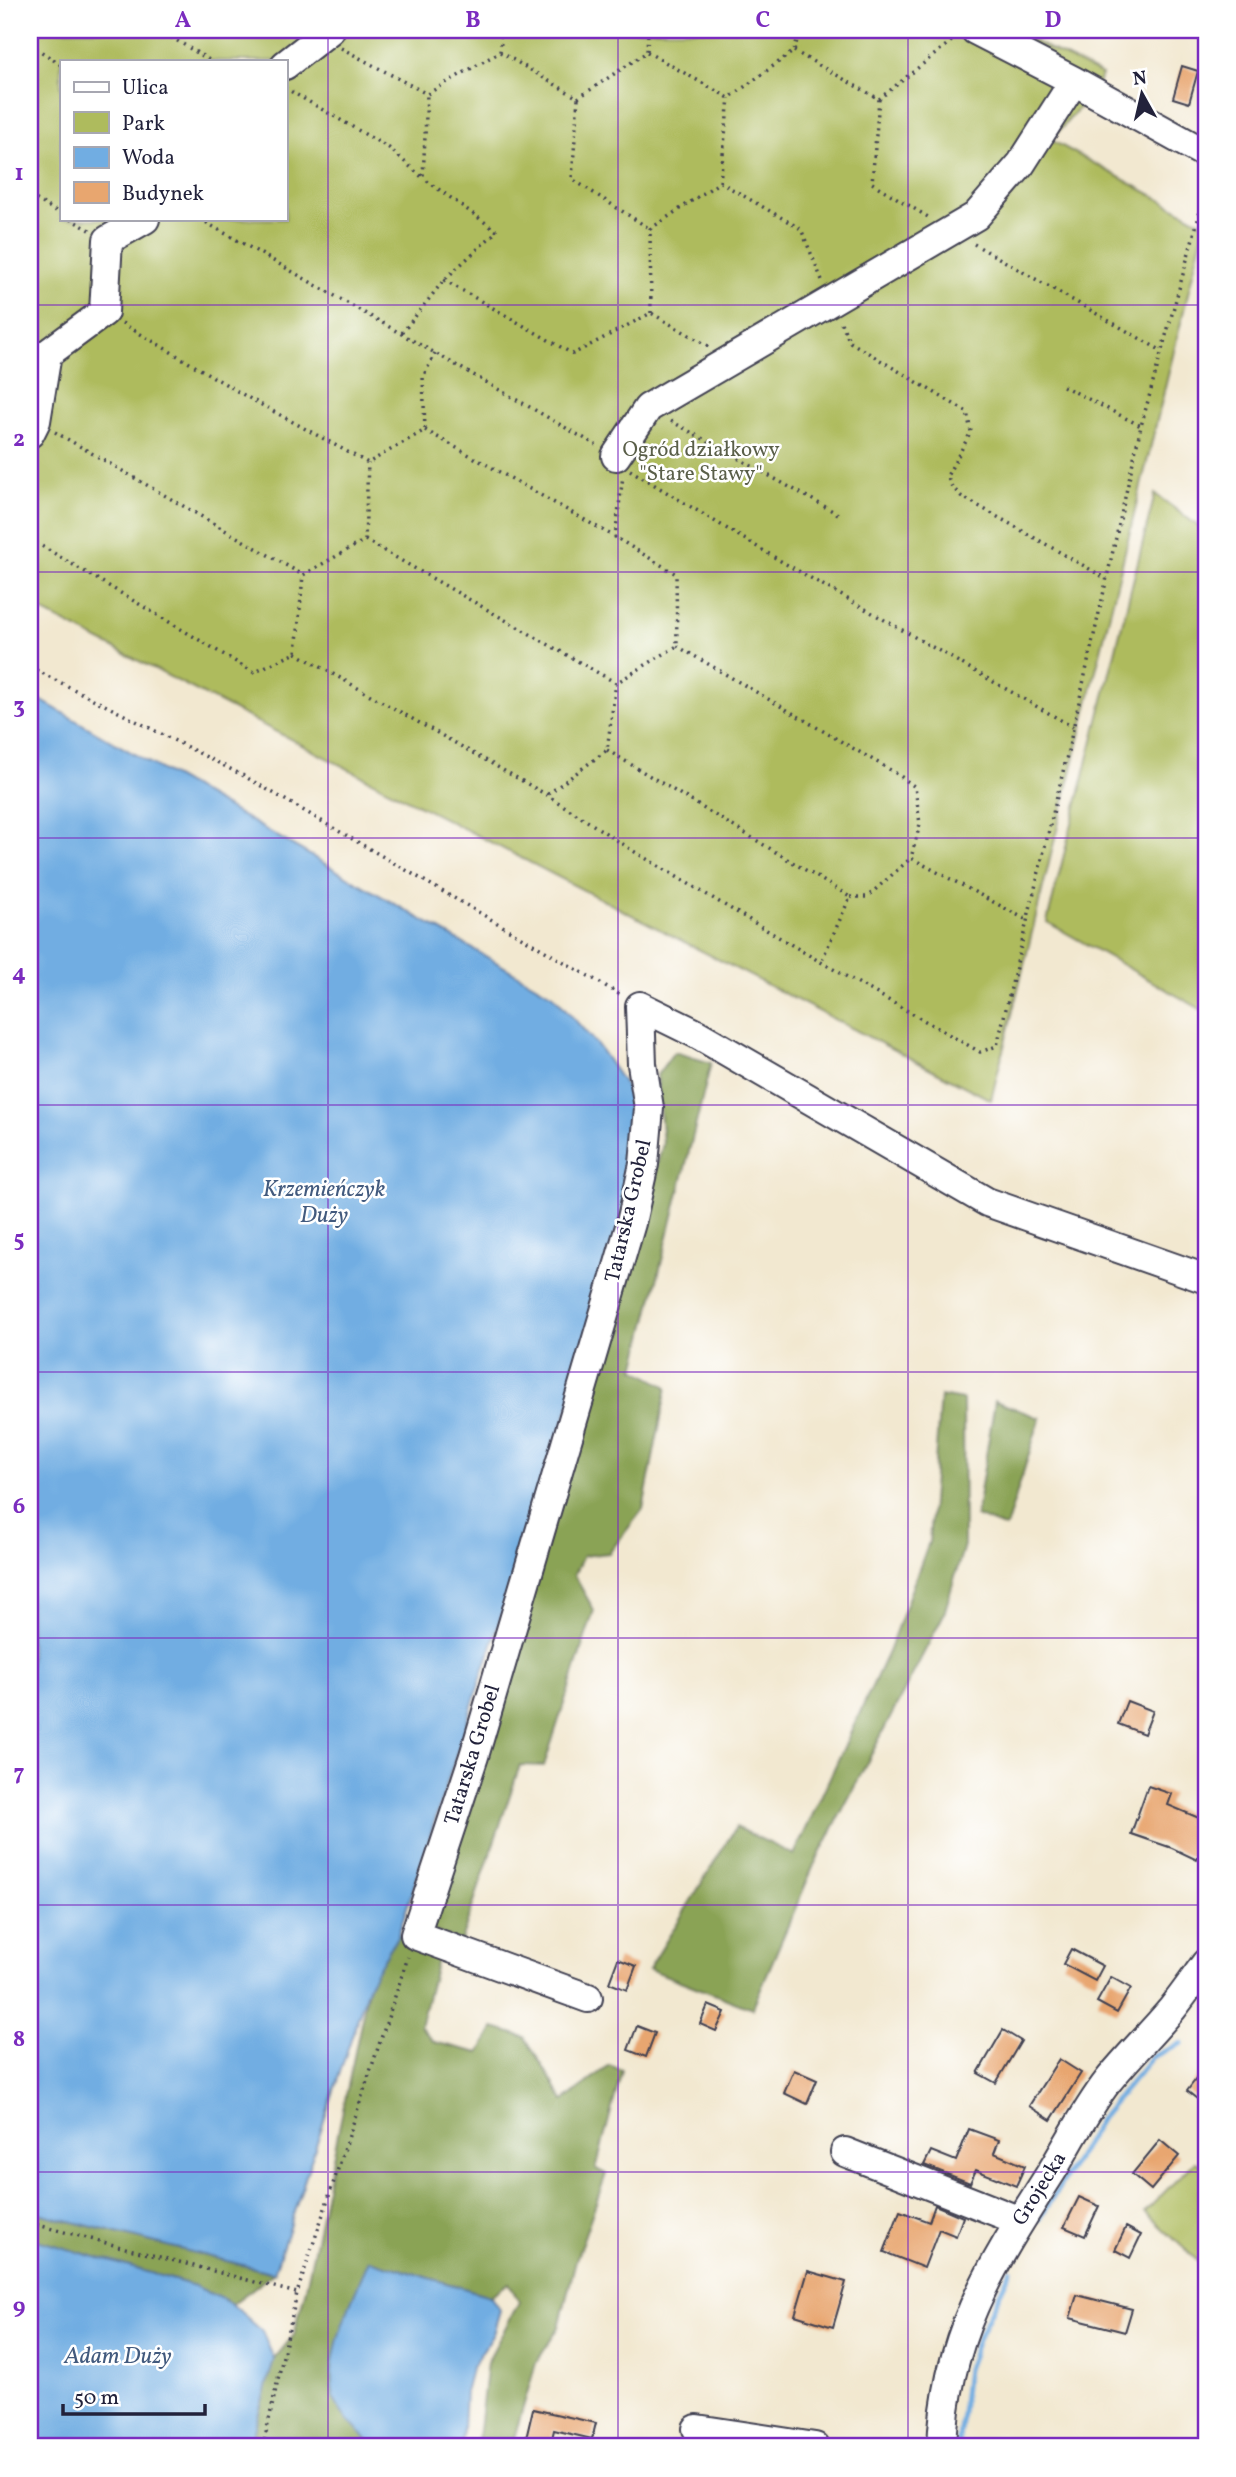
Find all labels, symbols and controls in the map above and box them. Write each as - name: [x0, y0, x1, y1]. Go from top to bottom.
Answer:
- text: A: [175, 5, 191, 37]
- text: B: [465, 5, 481, 37]
- text: C: [756, 5, 770, 37]
- text: D: [1045, 5, 1062, 37]
- legend: [60, 60, 287, 220]
- north arrow: [1106, 60, 1176, 130]
- text: N: [1131, 65, 1149, 93]
- text: Ulica: [122, 74, 169, 103]
- text: Park: [122, 110, 165, 139]
- text: Woda: [122, 144, 175, 173]
- text: 1: [14, 158, 24, 190]
- text: Budynek: [122, 180, 205, 209]
- text: 2: [13, 424, 25, 456]
- park label: Ogród działkowy "Stare Stawy": [622, 436, 780, 489]
- text: 3: [13, 691, 25, 723]
- text: 4: [12, 958, 26, 990]
- street label: Tatarska Grobel: [598, 1137, 660, 1285]
- water label: Krzemieńczyk Duży: [263, 1174, 386, 1232]
- text: 5: [13, 1224, 25, 1256]
- text: 6: [13, 1491, 25, 1523]
- street label: Tatarska Grobel: [438, 1681, 508, 1829]
- text: 7: [14, 1758, 25, 1790]
- text: 8: [13, 2024, 25, 2056]
- street label: Grojecka: [1006, 2147, 1074, 2231]
- text: 9: [13, 2291, 25, 2323]
- water label: Adam Duży: [63, 2341, 172, 2373]
- scale bar: [63, 2372, 205, 2416]
- text: 50 m: [74, 2384, 119, 2413]

